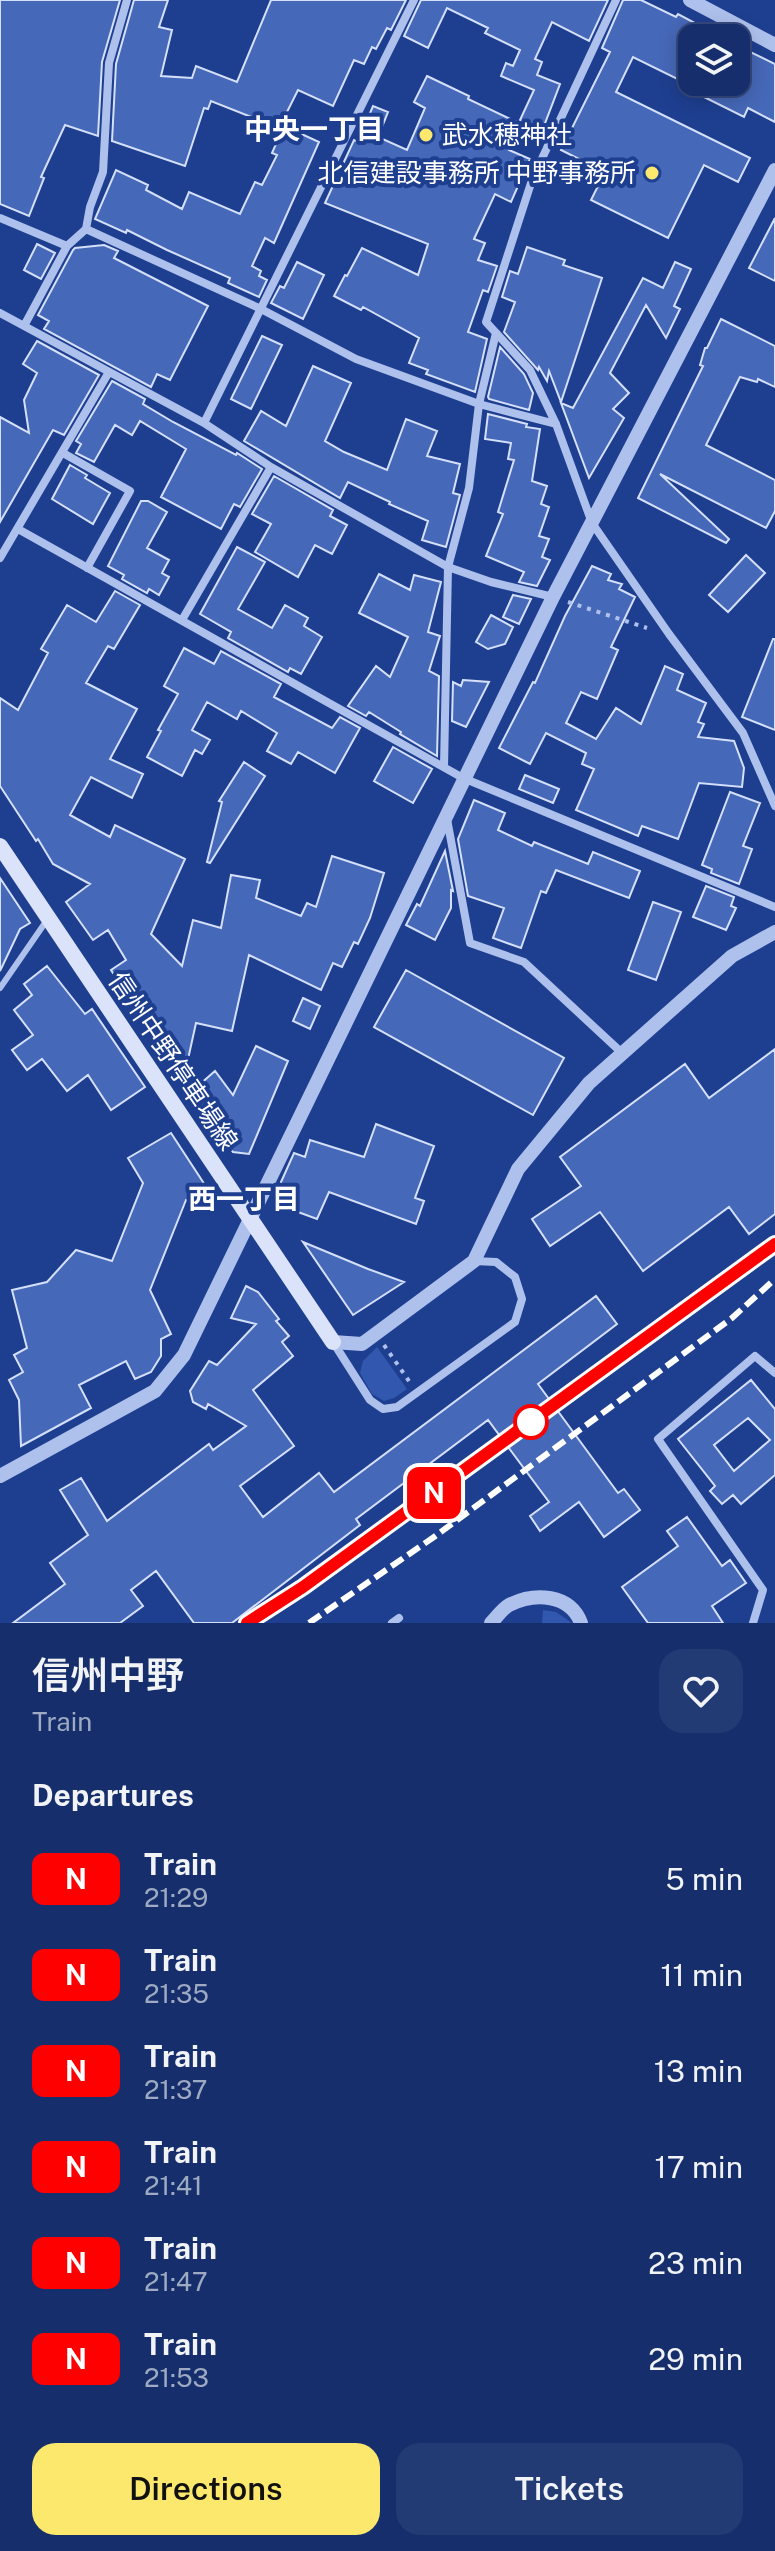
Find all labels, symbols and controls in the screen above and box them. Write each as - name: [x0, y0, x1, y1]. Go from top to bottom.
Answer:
- map controls: [678, 24, 750, 96]
- button: layers: [678, 24, 750, 96]
- district label: 中央一丁目: [244, 112, 384, 145]
- place label: 武水穂神社: [442, 119, 572, 150]
- marker: 武水穂神社: [417, 126, 435, 144]
- place label: 北信建設事務所 中野事務所: [318, 157, 636, 188]
- marker: 北信建設事務所 中野事務所: [643, 164, 661, 182]
- street label: 信州中野停車場線: [102, 966, 244, 1156]
- district label: 西一丁目: [188, 1182, 300, 1215]
- unlabelled marker: [514, 1405, 548, 1439]
- line badge: N: [408, 1467, 460, 1519]
- text: N: [423, 1476, 445, 1509]
- button: heart: [659, 1649, 743, 1733]
- text: 信州中野: [32, 1653, 184, 1698]
- text: Train: [32, 1706, 92, 1737]
- text: Departures: [32, 1777, 194, 1813]
- text: Train: [144, 1846, 217, 1882]
- text: 5 min: [666, 1861, 743, 1897]
- text: N: [65, 1862, 87, 1895]
- text: 21:29: [144, 1882, 208, 1913]
- text: Train: [144, 1942, 217, 1978]
- text: 11 min: [660, 1957, 743, 1993]
- text: N: [65, 1958, 87, 1991]
- text: 21:35: [144, 1978, 209, 2009]
- text: Train: [144, 2038, 217, 2074]
- text: 13 min: [654, 2053, 743, 2089]
- text: N: [65, 2054, 87, 2087]
- text: 21:37: [144, 2074, 207, 2105]
- text: Train: [144, 2134, 217, 2170]
- text: 17 min: [655, 2149, 743, 2185]
- text: N: [65, 2150, 87, 2183]
- text: 21:41: [144, 2170, 203, 2201]
- text: Train: [144, 2230, 217, 2266]
- text: 23 min: [648, 2245, 743, 2281]
- text: N: [65, 2246, 87, 2279]
- text: 21:47: [144, 2266, 208, 2297]
- text: Train: [144, 2326, 217, 2362]
- text: 29 min: [648, 2341, 743, 2377]
- text: N: [65, 2342, 87, 2375]
- text: 21:53: [144, 2362, 209, 2393]
- button: Directions: [32, 2443, 380, 2535]
- button: Tickets: [396, 2443, 743, 2535]

